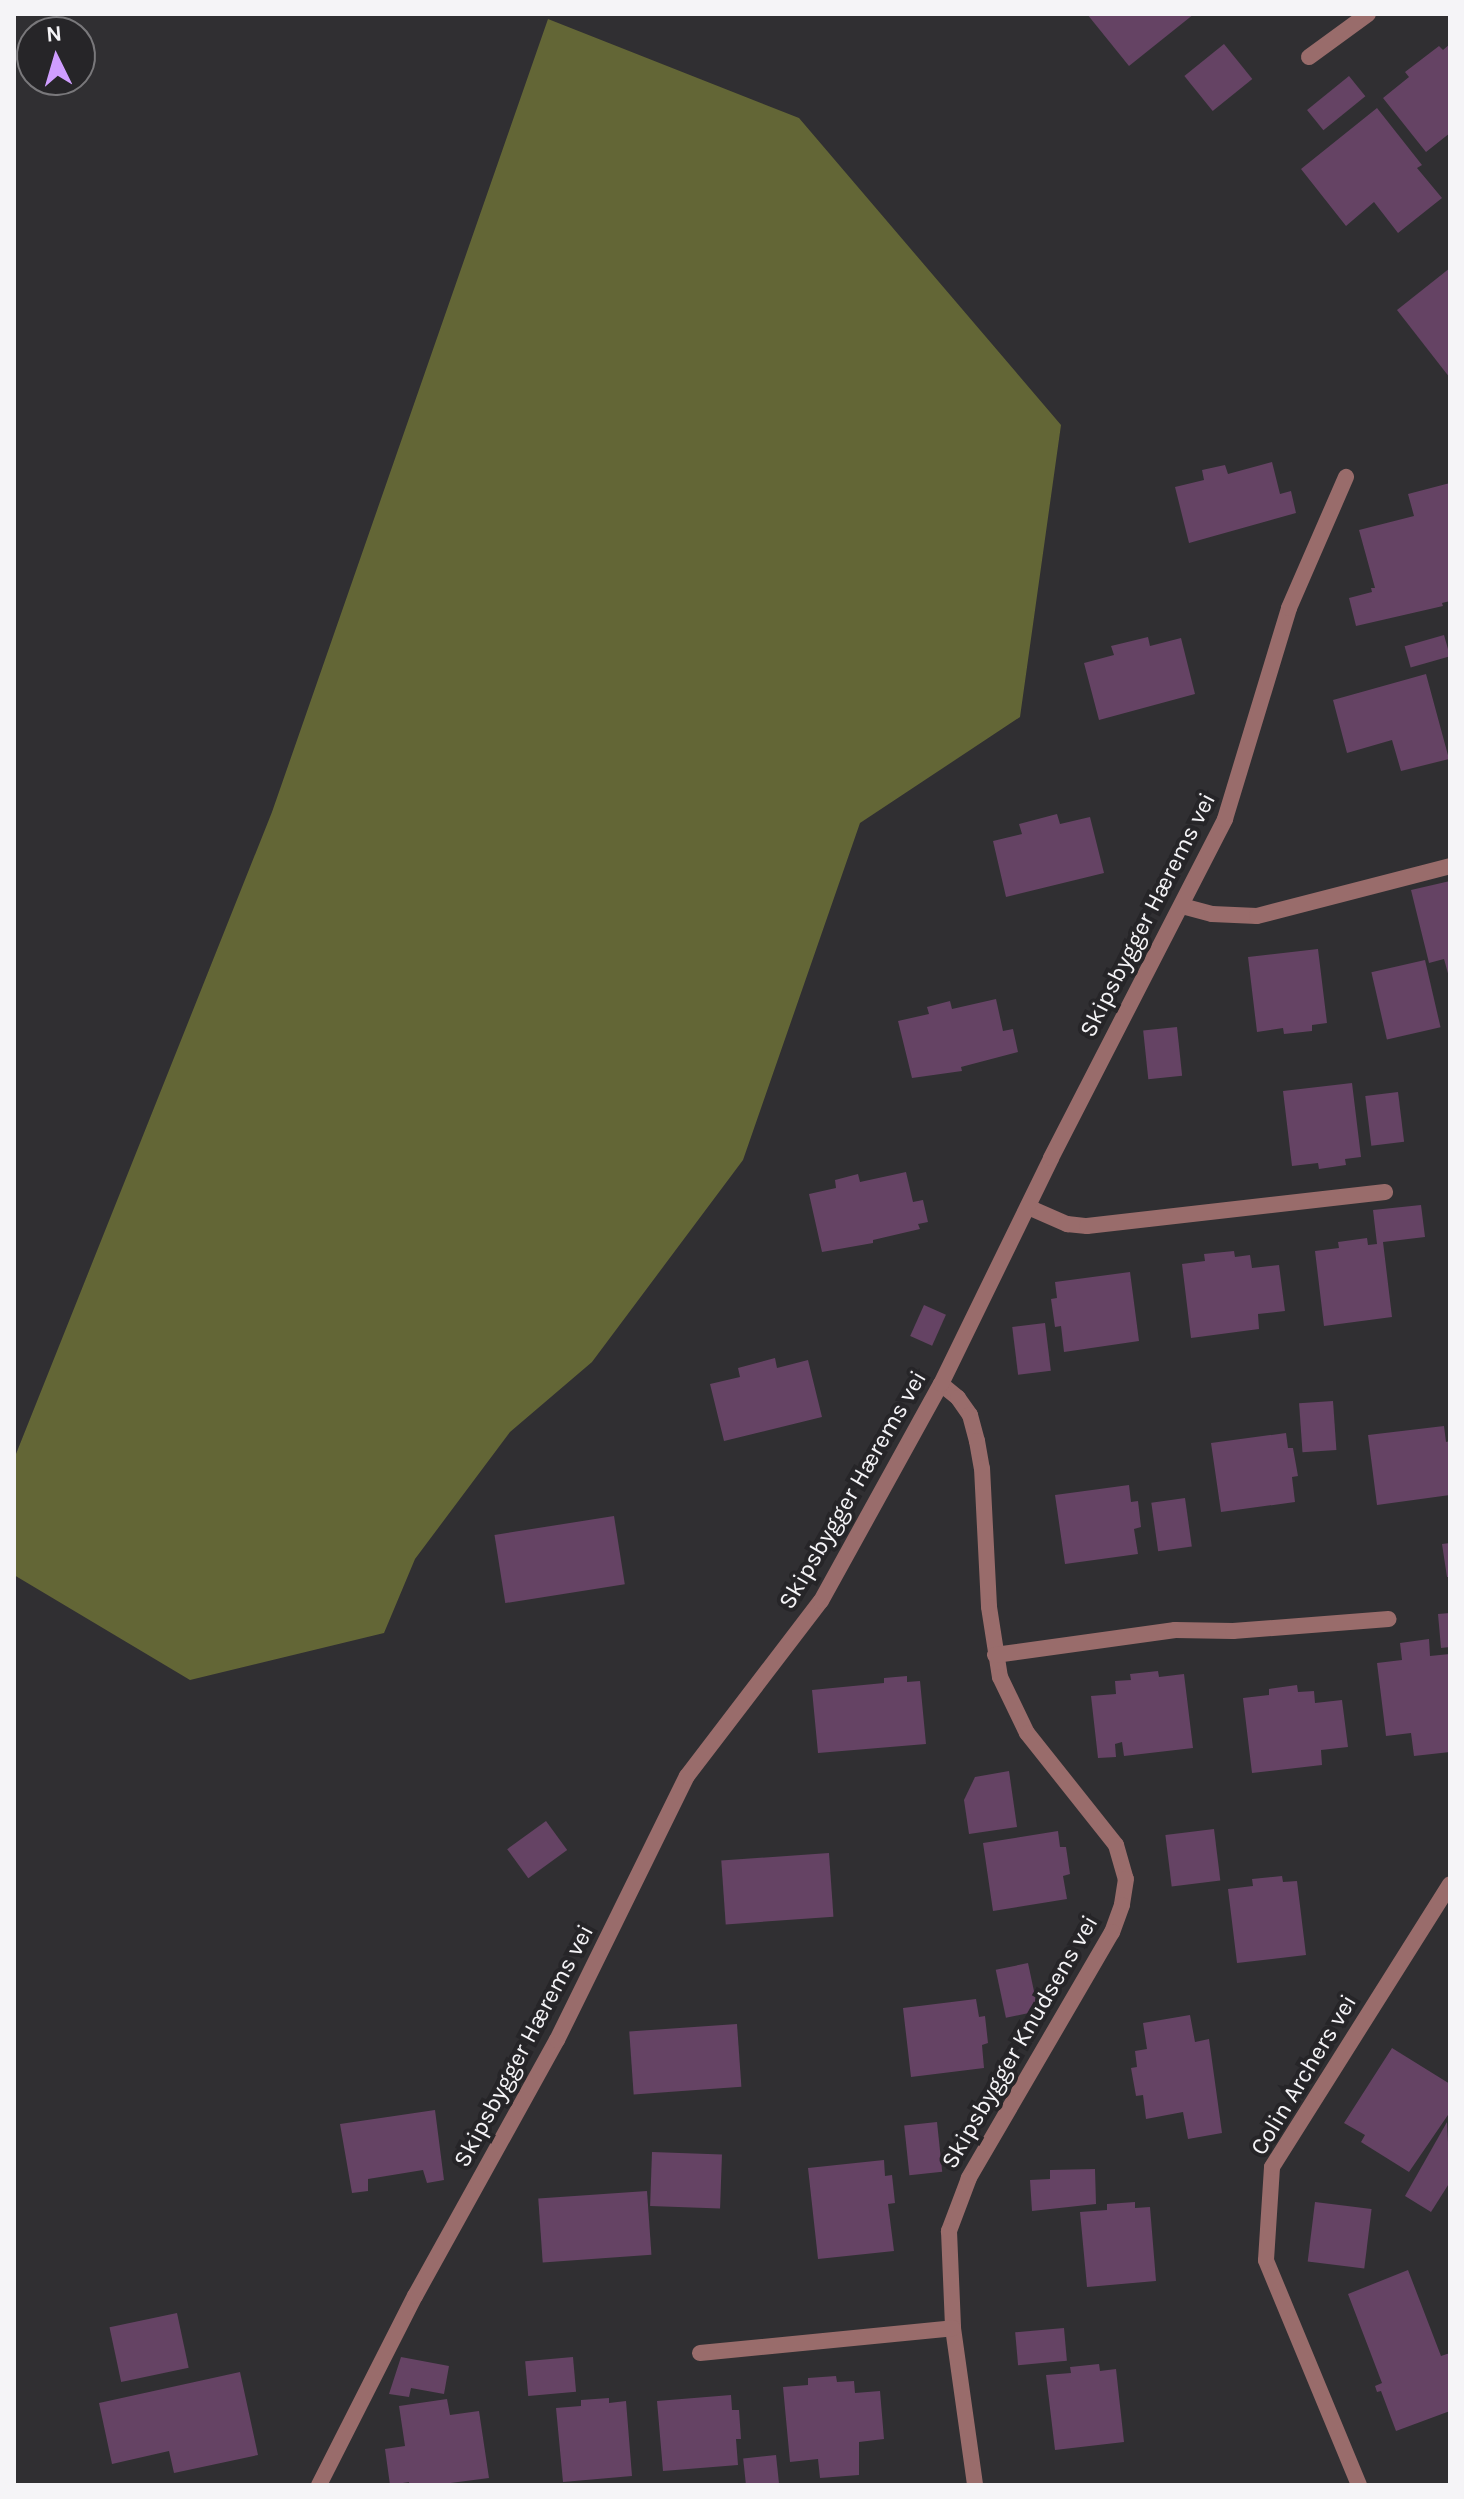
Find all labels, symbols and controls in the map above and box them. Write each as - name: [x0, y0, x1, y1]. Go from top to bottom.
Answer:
- north arrow: [16, 16, 96, 96]
- text: N: [45, 20, 63, 48]
- street label: Skipsbygger Hærems vei: [1074, 788, 1222, 1042]
- street label: Skipsbygger Hærems vei: [773, 1366, 933, 1614]
- street label: Skipsbygger Knudsens vei: [936, 1910, 1104, 2174]
- street label: Skipsbygger Hærems vei: [448, 1920, 600, 2172]
- street label: Colin Archers vei: [1245, 1990, 1363, 2160]

